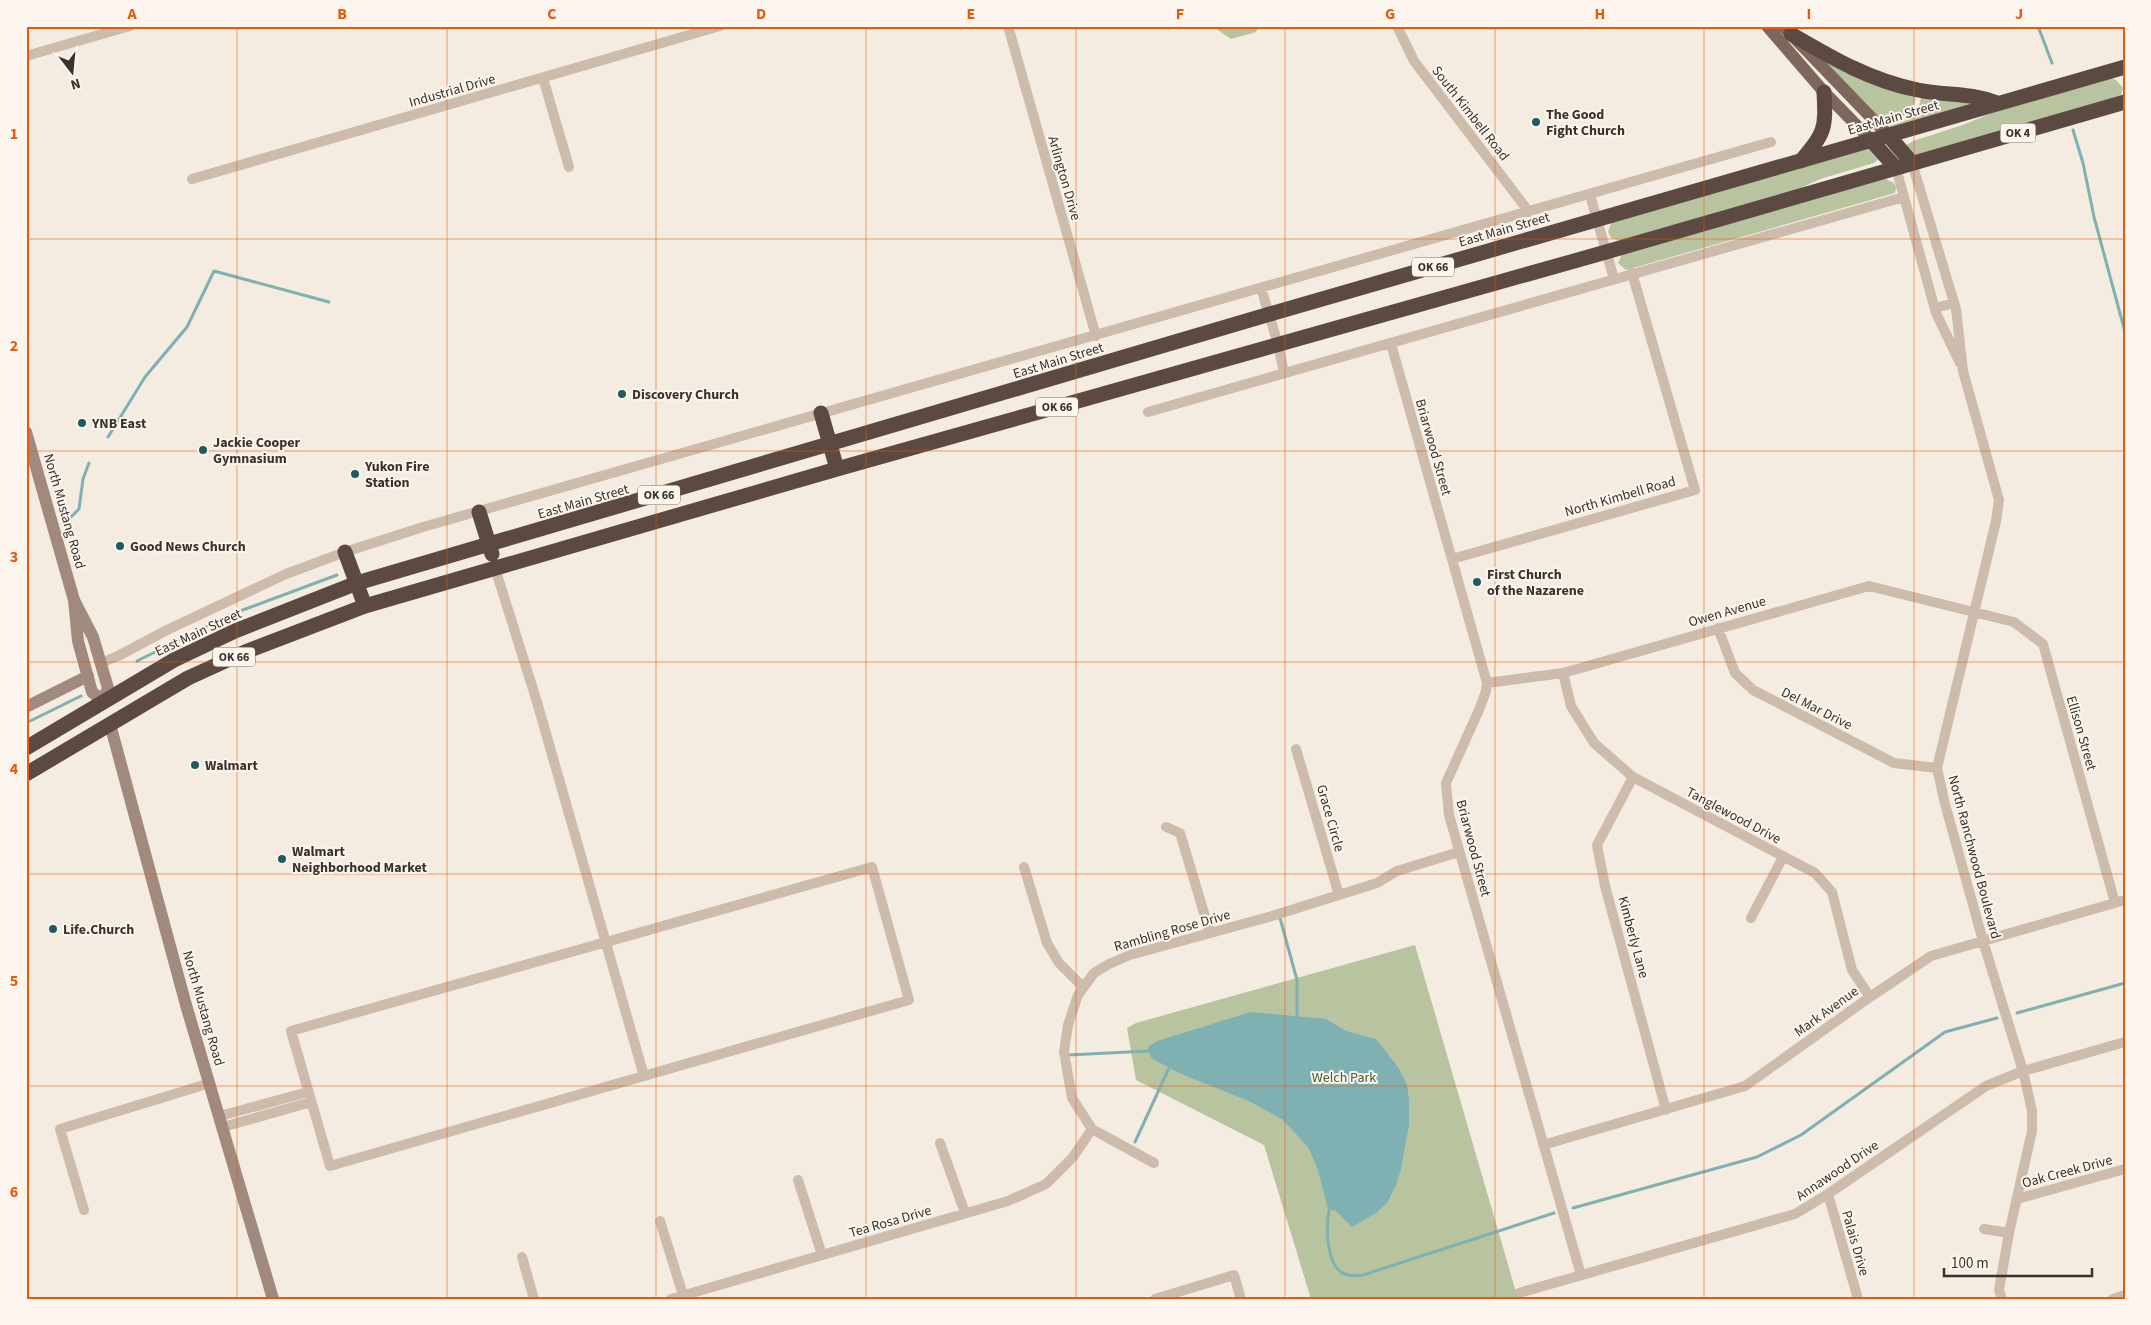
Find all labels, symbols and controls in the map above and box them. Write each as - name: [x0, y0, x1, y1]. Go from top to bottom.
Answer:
- text: A: [126, 3, 137, 25]
- text: B: [337, 3, 347, 25]
- text: C: [547, 3, 557, 25]
- text: D: [756, 3, 766, 25]
- text: E: [967, 3, 975, 25]
- text: F: [1176, 3, 1184, 25]
- text: G: [1385, 3, 1395, 25]
- text: H: [1595, 3, 1605, 25]
- text: I: [1807, 3, 1811, 25]
- text: J: [2015, 3, 2023, 25]
- north arrow: [48, 48, 98, 98]
- street label: South Kimbell Road: [1427, 62, 1514, 165]
- street label: Industrial Drive: [407, 69, 498, 113]
- text: N: [68, 73, 83, 94]
- street label: East Main Street: [1845, 95, 1941, 140]
- place label: The Good Fight Church: [1546, 105, 1625, 141]
- marker: The Good Fight Church: [1530, 116, 1542, 128]
- text: 1: [10, 123, 18, 145]
- road number: OK 4: [2000, 124, 2036, 142]
- street label: Arlington Drive: [1042, 134, 1086, 223]
- street label: East Main Street: [1456, 207, 1552, 252]
- road number: OK 66: [1412, 258, 1454, 276]
- text: 2: [10, 335, 18, 357]
- street label: East Main Street: [1011, 338, 1106, 384]
- place label: Discovery Church: [632, 385, 739, 405]
- marker: Discovery Church: [616, 388, 628, 400]
- street label: Briarwood Street: [1410, 397, 1456, 498]
- road number: OK 66: [1036, 398, 1078, 417]
- place label: YNB East: [91, 414, 147, 434]
- marker: YNB East: [76, 417, 88, 429]
- place label: Jackie Cooper Gymnasium: [213, 433, 301, 469]
- marker: Jackie Cooper Gymnasium: [197, 444, 209, 456]
- street label: North Mustang Road: [38, 451, 90, 571]
- place label: Yukon Fire Station: [364, 457, 430, 493]
- marker: Yukon Fire Station: [349, 468, 361, 480]
- street label: North Kimbell Road: [1562, 472, 1678, 522]
- street label: East Main Street: [535, 479, 631, 524]
- road number: OK 66: [638, 486, 680, 504]
- place label: Good News Church: [130, 537, 246, 557]
- marker: Good News Church: [114, 540, 126, 552]
- text: 3: [10, 546, 18, 568]
- place label: First Church of the Nazarene: [1487, 565, 1584, 601]
- marker: First Church of the Nazarene: [1471, 576, 1483, 588]
- street label: Owen Avenue: [1686, 591, 1768, 633]
- street label: East Main Street: [152, 604, 245, 662]
- road number: OK 66: [213, 648, 255, 666]
- street label: Del Mar Drive: [1778, 682, 1856, 735]
- street label: Ellison Street: [2061, 694, 2101, 773]
- place label: Walmart: [205, 756, 259, 776]
- text: 4: [10, 758, 19, 780]
- marker: Walmart: [189, 759, 201, 771]
- street label: North Ranchwood Boulevard: [1943, 773, 2006, 941]
- street label: Grace Circle: [1311, 782, 1349, 854]
- street label: Tanglewood Drive: [1683, 782, 1785, 849]
- street label: Briarwood Street: [1450, 798, 1496, 899]
- place label: Walmart Neighborhood Market: [292, 842, 428, 878]
- marker: Walmart Neighborhood Market: [276, 853, 288, 865]
- street label: Kimberly Lane: [1612, 894, 1654, 980]
- street label: Rambling Rose Drive: [1112, 905, 1233, 957]
- place label: Life.Church: [63, 920, 134, 940]
- marker: Life.Church: [47, 923, 59, 935]
- street label: North Mustang Road: [177, 948, 229, 1068]
- text: 5: [10, 970, 18, 992]
- street label: Mark Avenue: [1790, 982, 1863, 1042]
- park label: Welch Park: [1312, 1068, 1376, 1088]
- street label: Annawood Drive: [1792, 1136, 1883, 1206]
- street label: Oak Creek Drive: [2020, 1150, 2115, 1194]
- text: 6: [10, 1181, 18, 1203]
- street label: Tea Rosa Drive: [847, 1201, 934, 1243]
- street label: Palais Drive: [1836, 1208, 1874, 1279]
- scale bar: [1944, 1245, 2091, 1277]
- text: 100 m: [1951, 1253, 1989, 1274]

